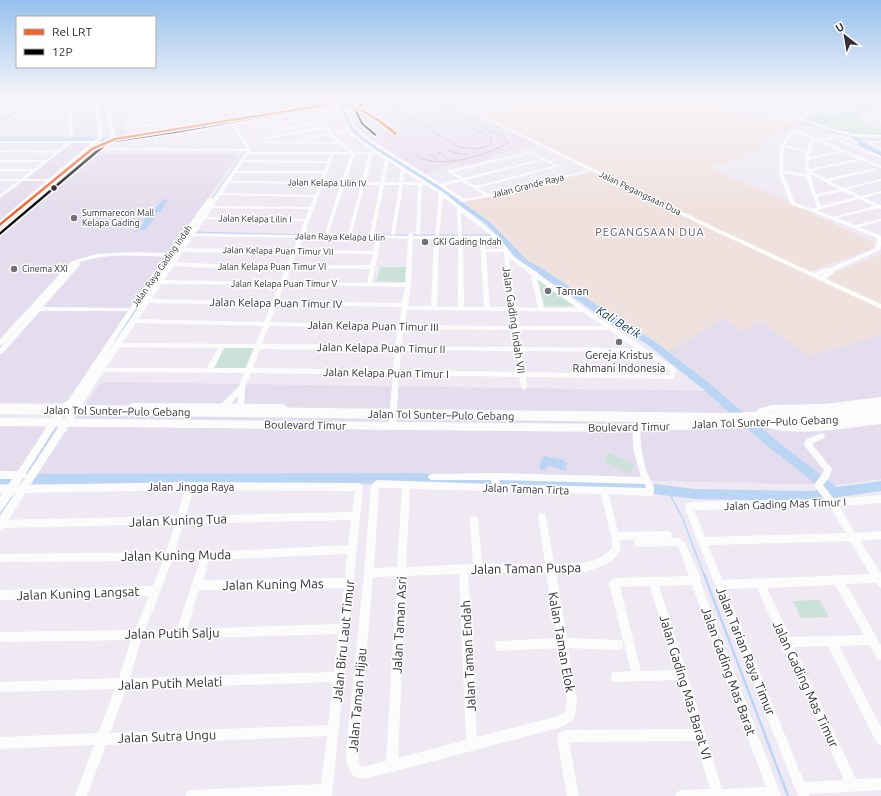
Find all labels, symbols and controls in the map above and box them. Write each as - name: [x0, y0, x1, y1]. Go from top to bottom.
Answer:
- legend: [16, 16, 156, 68]
- north arrow: [825, 16, 865, 56]
- text: U: [833, 20, 846, 35]
- text: Rel LRT: [52, 25, 93, 38]
- text: 12P: [52, 45, 73, 58]
- street label: Jalan Pegangsaan Dua: [597, 169, 683, 217]
- street label: Jalan Grande Raya: [491, 172, 565, 200]
- street label: Jalan Kelapa Lilin IV: [287, 177, 367, 189]
- unlabelled marker: [49, 183, 59, 193]
- place label: Summarecon Mall Kelapa Gading: [82, 208, 155, 228]
- marker: Summarecon Mall Kelapa Gading: [69, 213, 79, 223]
- street label: Jalan Kelapa Lilin I: [218, 213, 292, 225]
- street label: Jalan Raya Gading Indah: [130, 223, 194, 309]
- district label: PEGANGSAAN DUA: [595, 226, 705, 238]
- street label: Jalan Raya Kelapa Lilin: [295, 231, 385, 243]
- marker: GKI Gading Indah: [420, 237, 430, 247]
- place label: GKI Gading Indah: [433, 237, 502, 247]
- street label: Jalan Kelapa Puan Timur VII: [222, 245, 334, 257]
- street label: Jalan Kelapa Puan Timur VI: [218, 262, 326, 272]
- marker: Cinema XXI: [9, 264, 19, 274]
- place label: Cinema XXI: [22, 264, 68, 274]
- street label: Jalan Gading Indah VII: [501, 266, 527, 374]
- street label: Jalan Kelapa Puan Timur V: [231, 279, 337, 289]
- place label: Taman: [556, 285, 589, 297]
- marker: Taman: [543, 286, 553, 296]
- street label: Jalan Kelapa Puan Timur IV: [209, 296, 343, 310]
- water label: Kali Betik: [594, 303, 644, 341]
- street label: Jalan Kelapa Puan Timur III: [307, 319, 439, 333]
- marker: Gereja Kristus Rahmani Indonesia: [614, 337, 624, 347]
- street label: Jalan Kelapa Puan Timur II: [317, 341, 445, 355]
- place label: Gereja Kristus Rahmani Indonesia: [573, 349, 665, 374]
- street label: Jalan Kelapa Puan Timur I: [323, 366, 449, 380]
- street label: Jalan Tol Sunter–Pulo Gebang: [44, 404, 190, 418]
- street label: Jalan Tol Sunter–Pulo Gebang: [368, 408, 514, 422]
- street label: Jalan Tol Sunter–Pulo Gebang: [691, 413, 839, 431]
- street label: Boulevard Timur: [264, 418, 347, 432]
- street label: Boulevard Timur: [588, 420, 671, 434]
- street label: Jalan Jingga Raya: [147, 481, 235, 493]
- street label: Jalan Taman Tirta: [482, 481, 570, 497]
- street label: Jalan Gading Mas Timur I: [724, 496, 846, 512]
- street label: Jalan Kuning Tua: [129, 511, 227, 529]
- street label: Jalan Kuning Muda: [121, 547, 231, 563]
- street label: Jalan Taman Puspa: [471, 560, 581, 576]
- street label: Jalan Kuning Mas: [222, 576, 324, 592]
- street label: Jalan Taman Asri: [389, 576, 409, 674]
- street label: Jalan Biru Laut Timur: [330, 579, 356, 703]
- street label: Jalan Kuning Langsat: [16, 584, 140, 602]
- street label: Jalan Tarian Raya Timur: [714, 585, 778, 717]
- street label: Kalan Taman Elok: [546, 591, 578, 694]
- street label: Jalan Taman Endah: [458, 600, 478, 712]
- street label: Jalan Gading Mas Barat: [699, 605, 759, 737]
- street label: Jalan Gading Mas Barat VI: [657, 613, 715, 761]
- street label: Jalan Gading Mas Timur: [770, 618, 842, 750]
- street label: Jalan Putih Salju: [124, 625, 220, 641]
- street label: Jalan Taman Hijau: [345, 647, 369, 753]
- street label: Jalan Putih Melati: [118, 674, 222, 692]
- street label: Jalan Sutra Ungu: [117, 727, 217, 745]

